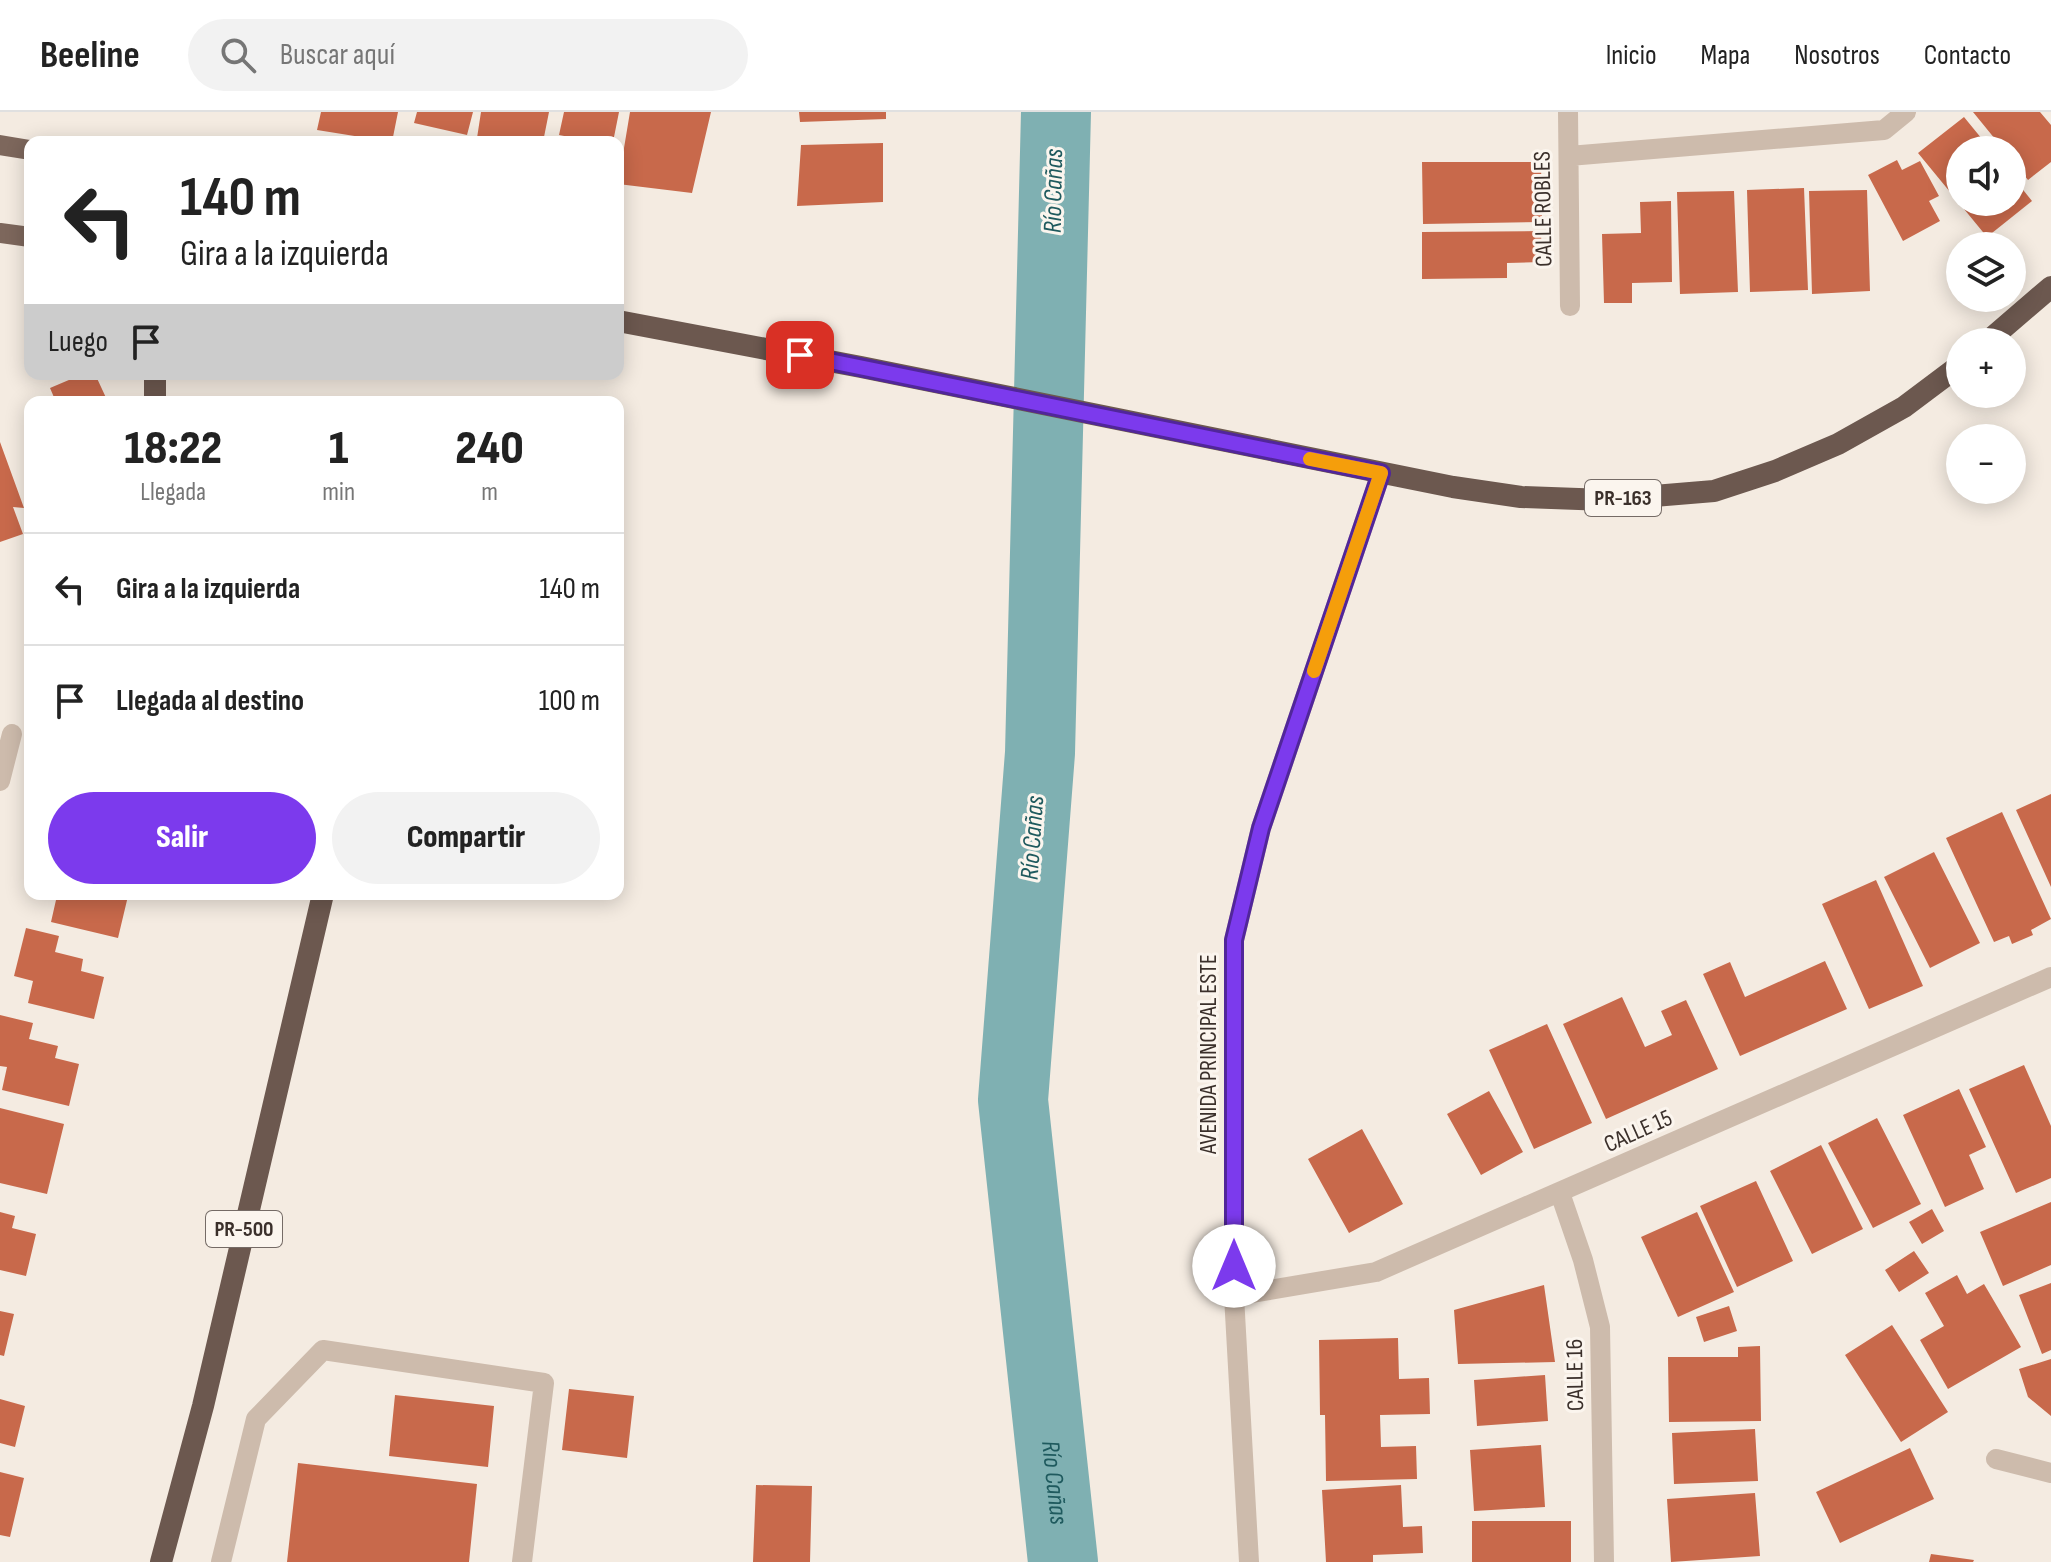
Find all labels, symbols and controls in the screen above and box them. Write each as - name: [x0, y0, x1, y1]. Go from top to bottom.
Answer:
- search box: [188, 19, 748, 91]
- text: Beeline: [40, 33, 140, 78]
- icon: search: [216, 33, 260, 77]
- text: Buscar aquí: [280, 37, 395, 73]
- text: Inicio: [1606, 39, 1657, 72]
- text: Mapa: [1701, 39, 1750, 72]
- text: Nosotros: [1794, 39, 1880, 72]
- text: Contacto: [1924, 39, 2011, 72]
- map controls: [1946, 136, 2026, 504]
- button: sound: [1946, 136, 2026, 216]
- water label: Río Cañas: [1038, 149, 1070, 233]
- street label: CALLE ROBLES: [1527, 151, 1559, 267]
- text: 140 m: [180, 165, 301, 232]
- icon: left: [48, 168, 152, 272]
- button: layers: [1946, 232, 2026, 312]
- text: Gira a la izquierda: [180, 233, 389, 276]
- icon: arrive: [124, 320, 168, 364]
- pin: [766, 321, 834, 389]
- text: Luego: [48, 324, 108, 360]
- button: +: [1946, 328, 2026, 408]
- icon: arrive: [778, 333, 822, 377]
- text: 18:22: [124, 420, 222, 477]
- text: 1: [329, 420, 349, 477]
- text: 240: [455, 420, 524, 477]
- button: −: [1946, 424, 2026, 504]
- text: Llegada: [140, 477, 206, 508]
- text: min: [322, 477, 355, 508]
- text: m: [481, 477, 498, 508]
- road number: PR-163: [1585, 480, 1661, 516]
- icon: left: [48, 567, 92, 611]
- text: Gira a la izquierda: [116, 571, 300, 607]
- text: 140 m: [540, 571, 600, 607]
- icon: arrive: [48, 679, 92, 723]
- text: Llegada al destino: [116, 683, 304, 719]
- text: 100 m: [539, 683, 600, 719]
- button: Salir: [48, 792, 316, 884]
- button: Compartir: [332, 792, 600, 884]
- water label: Río Cañas: [1015, 795, 1051, 881]
- street label: AVENIDA PRINCIPAL ESTE: [1194, 954, 1223, 1155]
- street label: CALLE 15: [1599, 1103, 1677, 1159]
- road number: PR-500: [206, 1211, 282, 1247]
- position arrow: [1192, 1224, 1276, 1308]
- street label: CALLE 16: [1560, 1339, 1590, 1411]
- water label: Río Cañas: [1034, 1439, 1074, 1526]

